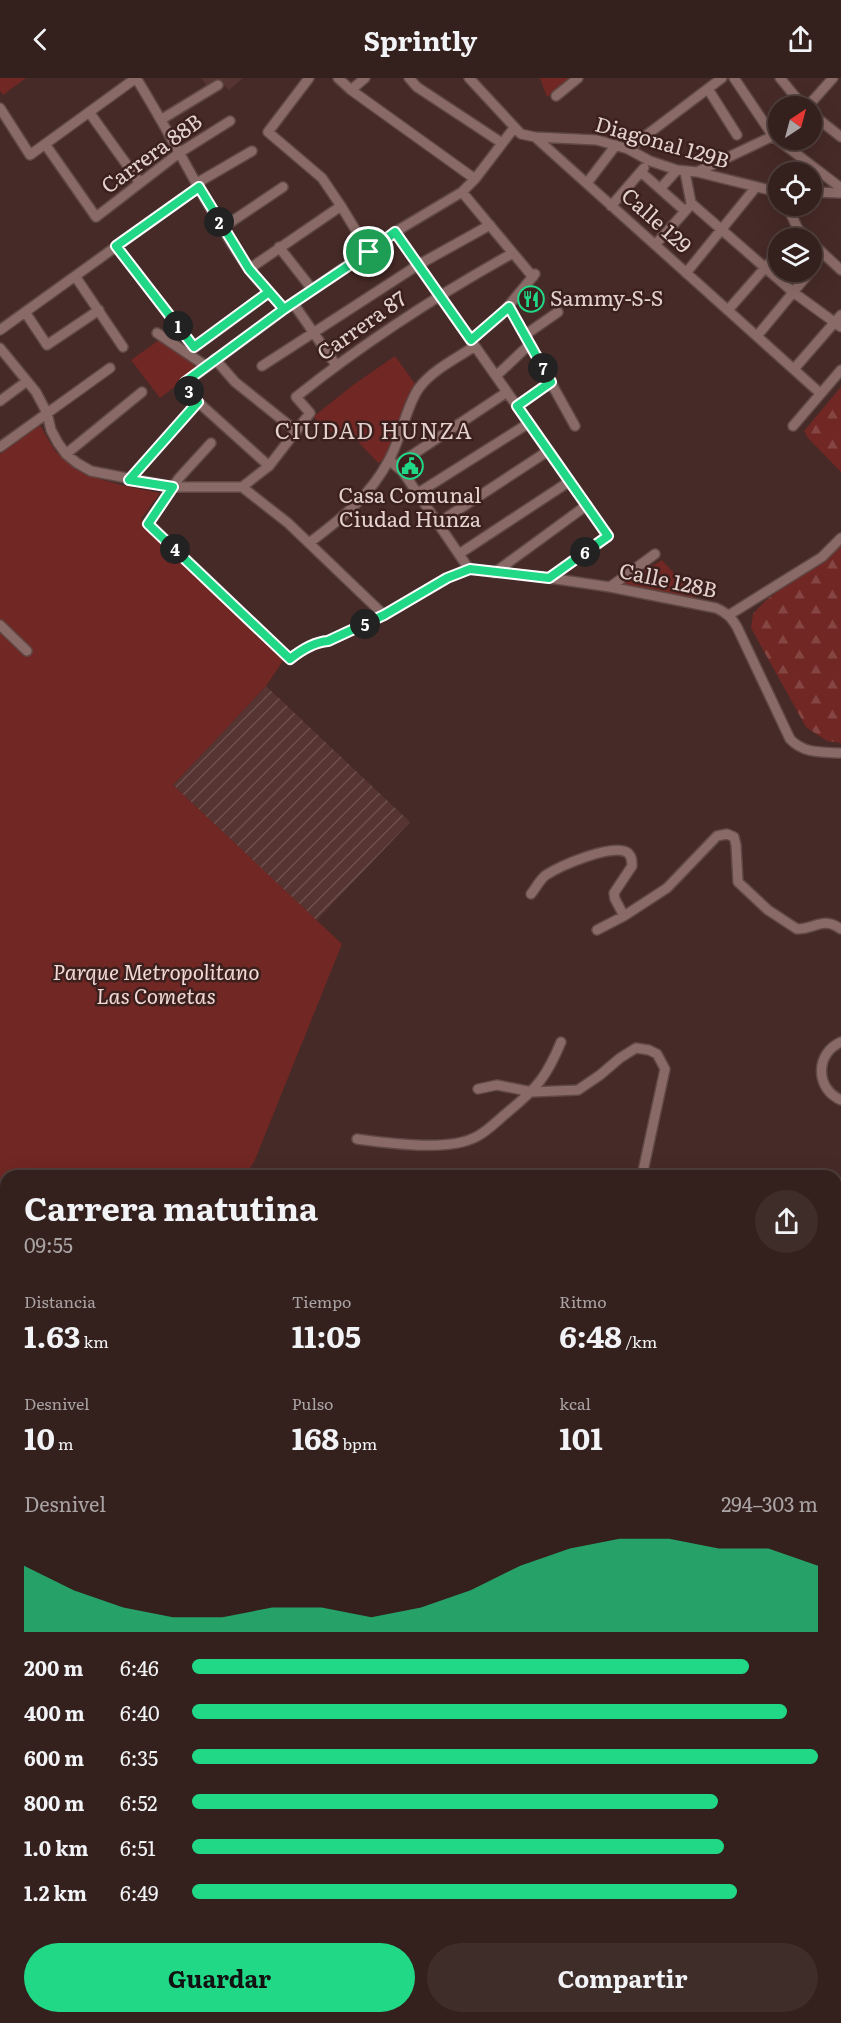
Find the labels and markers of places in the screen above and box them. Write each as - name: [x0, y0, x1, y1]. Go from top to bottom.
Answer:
- pin: 2: [204, 207, 234, 237]
- pin: [343, 226, 394, 277]
- place label: Sammy-S-S: [550, 281, 663, 312]
- restaurant icon: Sammy-S-S: [516, 284, 546, 314]
- pin: 1: [163, 311, 193, 341]
- pin: 7: [528, 353, 558, 383]
- pin: 3: [174, 376, 204, 406]
- public building icon: Casa Comunal Ciudad Hunza: [395, 451, 425, 481]
- place label: Casa Comunal Ciudad Hunza: [339, 478, 482, 533]
- pin: 4: [160, 534, 190, 564]
- pin: 6: [570, 537, 600, 567]
- pin: 5: [350, 609, 380, 639]

